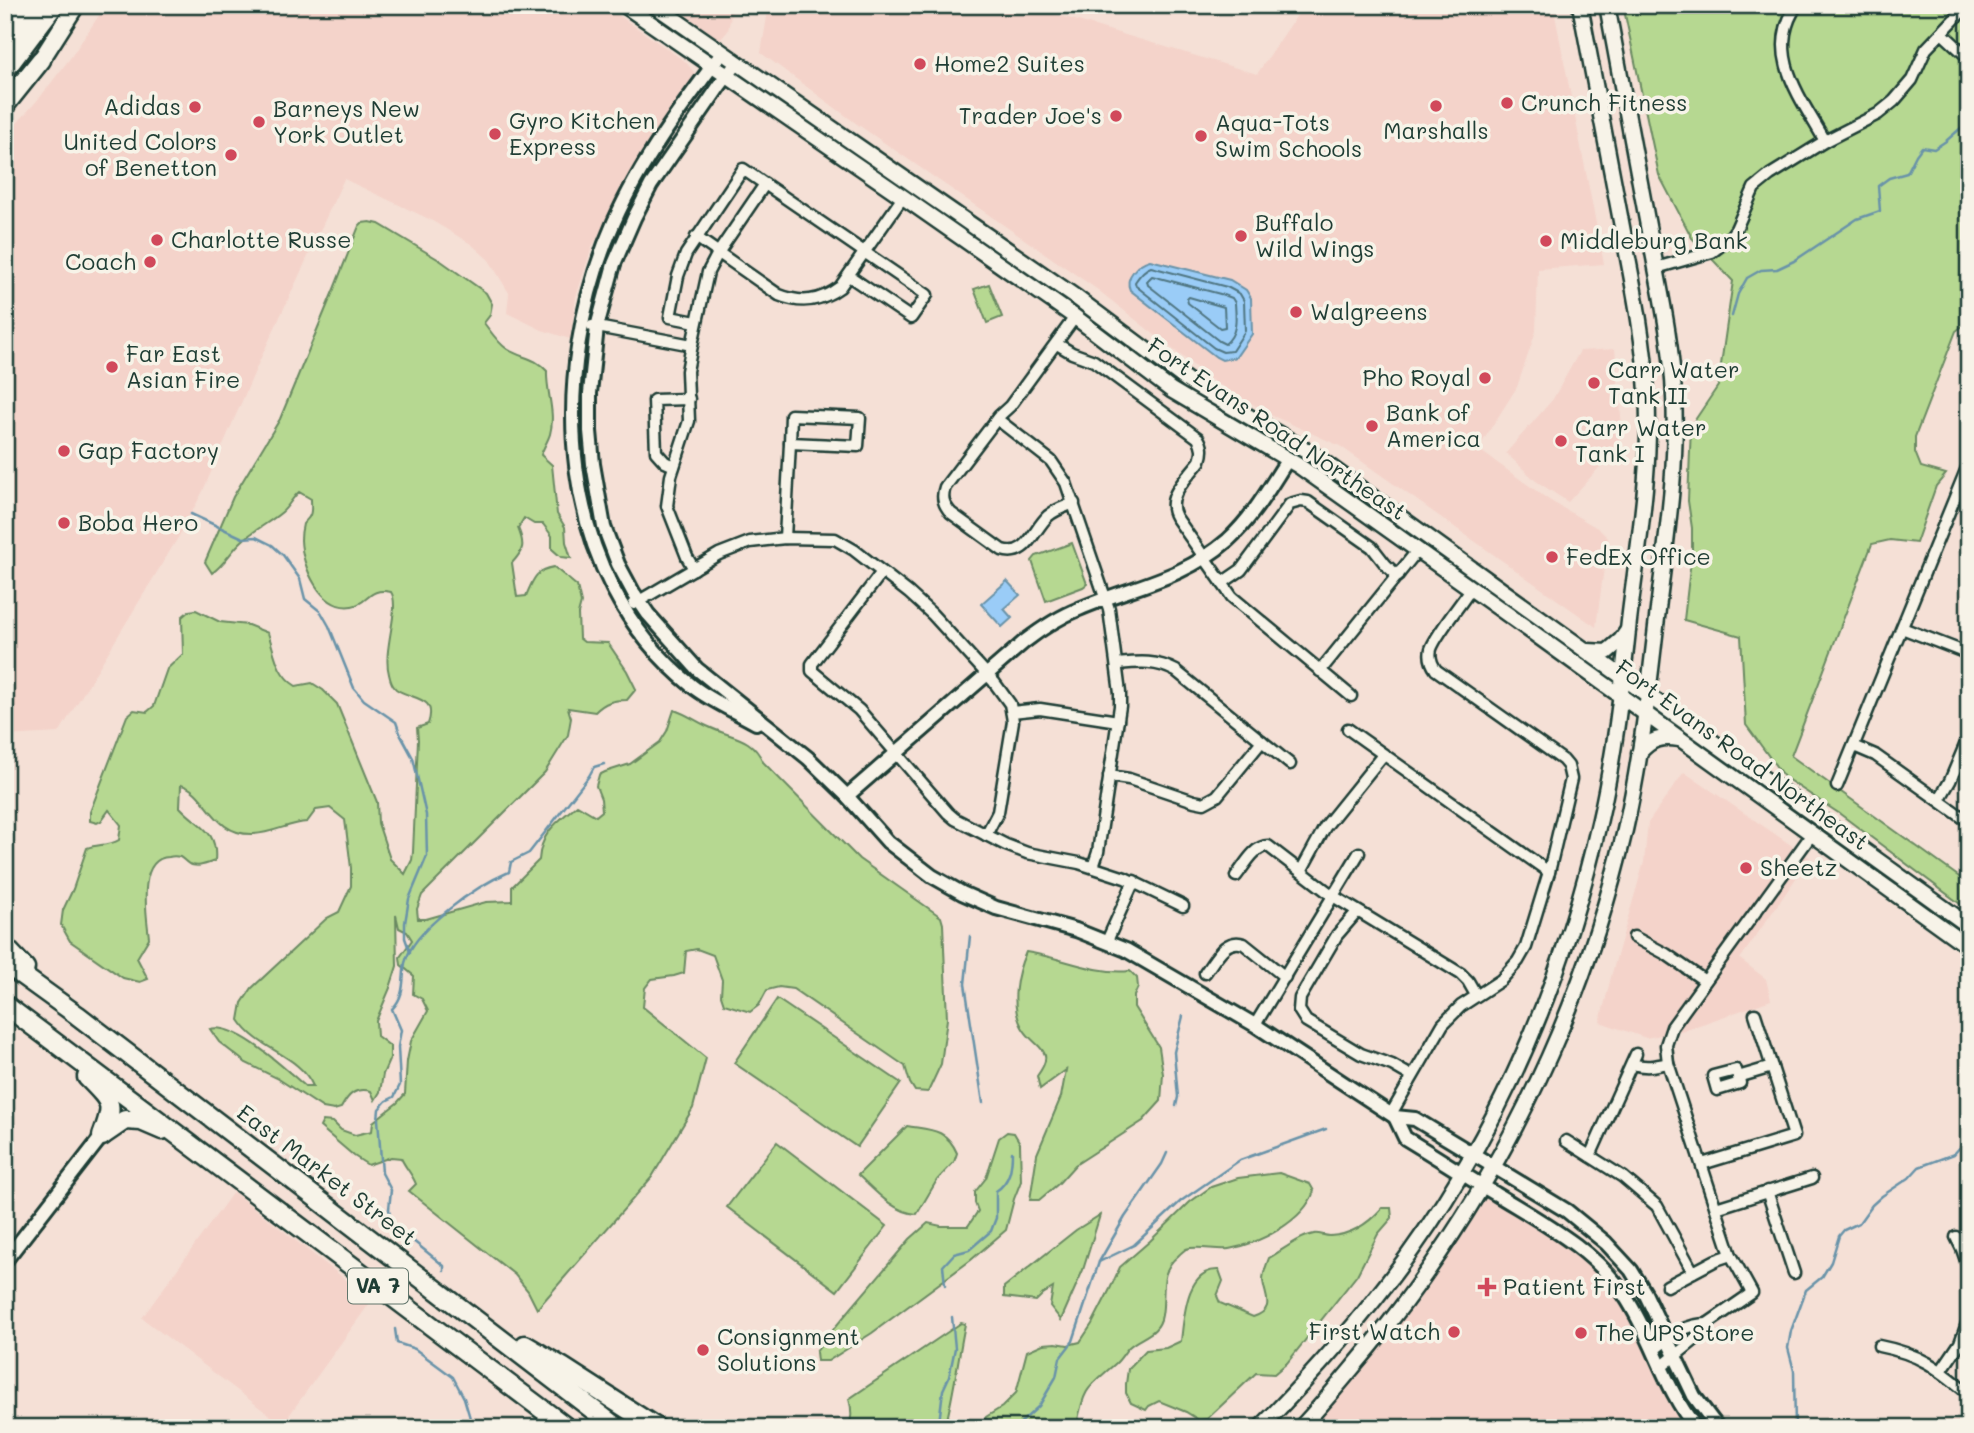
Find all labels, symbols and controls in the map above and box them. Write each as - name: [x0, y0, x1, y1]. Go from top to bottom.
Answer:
- place label: Home2 Suites: [934, 48, 1085, 78]
- marker: Home2 Suites: [912, 56, 928, 72]
- place label: Crunch Fitness: [1521, 87, 1688, 117]
- place label: Adidas: [103, 91, 181, 121]
- place label: Barneys New York Outlet: [273, 93, 420, 149]
- marker: Crunch Fitness: [1499, 95, 1515, 111]
- marker: Marshalls: [1428, 98, 1444, 114]
- marker: Adidas: [187, 99, 203, 115]
- place label: Trader Joe's: [959, 100, 1102, 130]
- place label: Gyro Kitchen Express: [509, 105, 655, 161]
- place label: Aqua-Tots Swim Schools: [1215, 107, 1362, 163]
- marker: Trader Joe's: [1108, 108, 1124, 124]
- marker: Barneys New York Outlet: [251, 114, 267, 130]
- place label: Marshalls: [1383, 115, 1489, 145]
- place label: United Colors of Benetton: [63, 126, 217, 182]
- marker: Gyro Kitchen Express: [487, 126, 503, 142]
- marker: Aqua-Tots Swim Schools: [1193, 128, 1209, 144]
- marker: United Colors of Benetton: [223, 147, 239, 163]
- place label: Buffalo Wild Wings: [1255, 207, 1374, 263]
- place label: Charlotte Russe: [171, 224, 351, 254]
- place label: Middleburg Bank: [1560, 225, 1748, 255]
- marker: Buffalo Wild Wings: [1233, 228, 1249, 244]
- marker: Charlotte Russe: [149, 232, 165, 248]
- marker: Middleburg Bank: [1538, 233, 1554, 249]
- place label: Coach: [65, 246, 136, 276]
- marker: Coach: [142, 254, 158, 270]
- place label: Walgreens: [1310, 296, 1428, 326]
- marker: Walgreens: [1288, 304, 1304, 320]
- street label: Fort Evans Road Northeast: [1142, 330, 1413, 526]
- place label: Far East Asian Fire: [126, 338, 240, 394]
- place label: Carr Water Tank II: [1608, 354, 1740, 410]
- marker: Far East Asian Fire: [104, 359, 120, 375]
- place label: Pho Royal: [1362, 362, 1471, 392]
- marker: Pho Royal: [1477, 370, 1493, 386]
- marker: Carr Water Tank II: [1586, 375, 1602, 391]
- place label: Bank of America: [1386, 397, 1481, 453]
- place label: Carr Water Tank I: [1575, 412, 1707, 468]
- marker: Bank of America: [1364, 418, 1380, 434]
- marker: Carr Water Tank I: [1553, 433, 1569, 449]
- place label: Gap Factory: [78, 435, 219, 465]
- marker: Gap Factory: [56, 443, 72, 459]
- place label: Boba Hero: [78, 507, 198, 537]
- marker: Boba Hero: [56, 515, 72, 531]
- place label: FedEx Office: [1566, 541, 1711, 571]
- marker: FedEx Office: [1544, 549, 1560, 565]
- street label: Fort Evans Road Northeast: [1610, 652, 1875, 856]
- place label: Sheetz: [1760, 852, 1837, 882]
- marker: Sheetz: [1738, 860, 1754, 876]
- street label: East Market Street: [232, 1097, 423, 1252]
- road number: VA 7: [348, 1268, 408, 1304]
- place label: Patient First: [1503, 1271, 1646, 1301]
- marker: Patient First: [1477, 1277, 1497, 1297]
- place label: First Watch: [1309, 1316, 1440, 1346]
- place label: The UPS Store: [1595, 1317, 1755, 1347]
- place label: Consignment Solutions: [717, 1321, 860, 1377]
- marker: First Watch: [1446, 1324, 1462, 1340]
- marker: The UPS Store: [1573, 1325, 1589, 1341]
- marker: Consignment Solutions: [695, 1342, 711, 1358]

